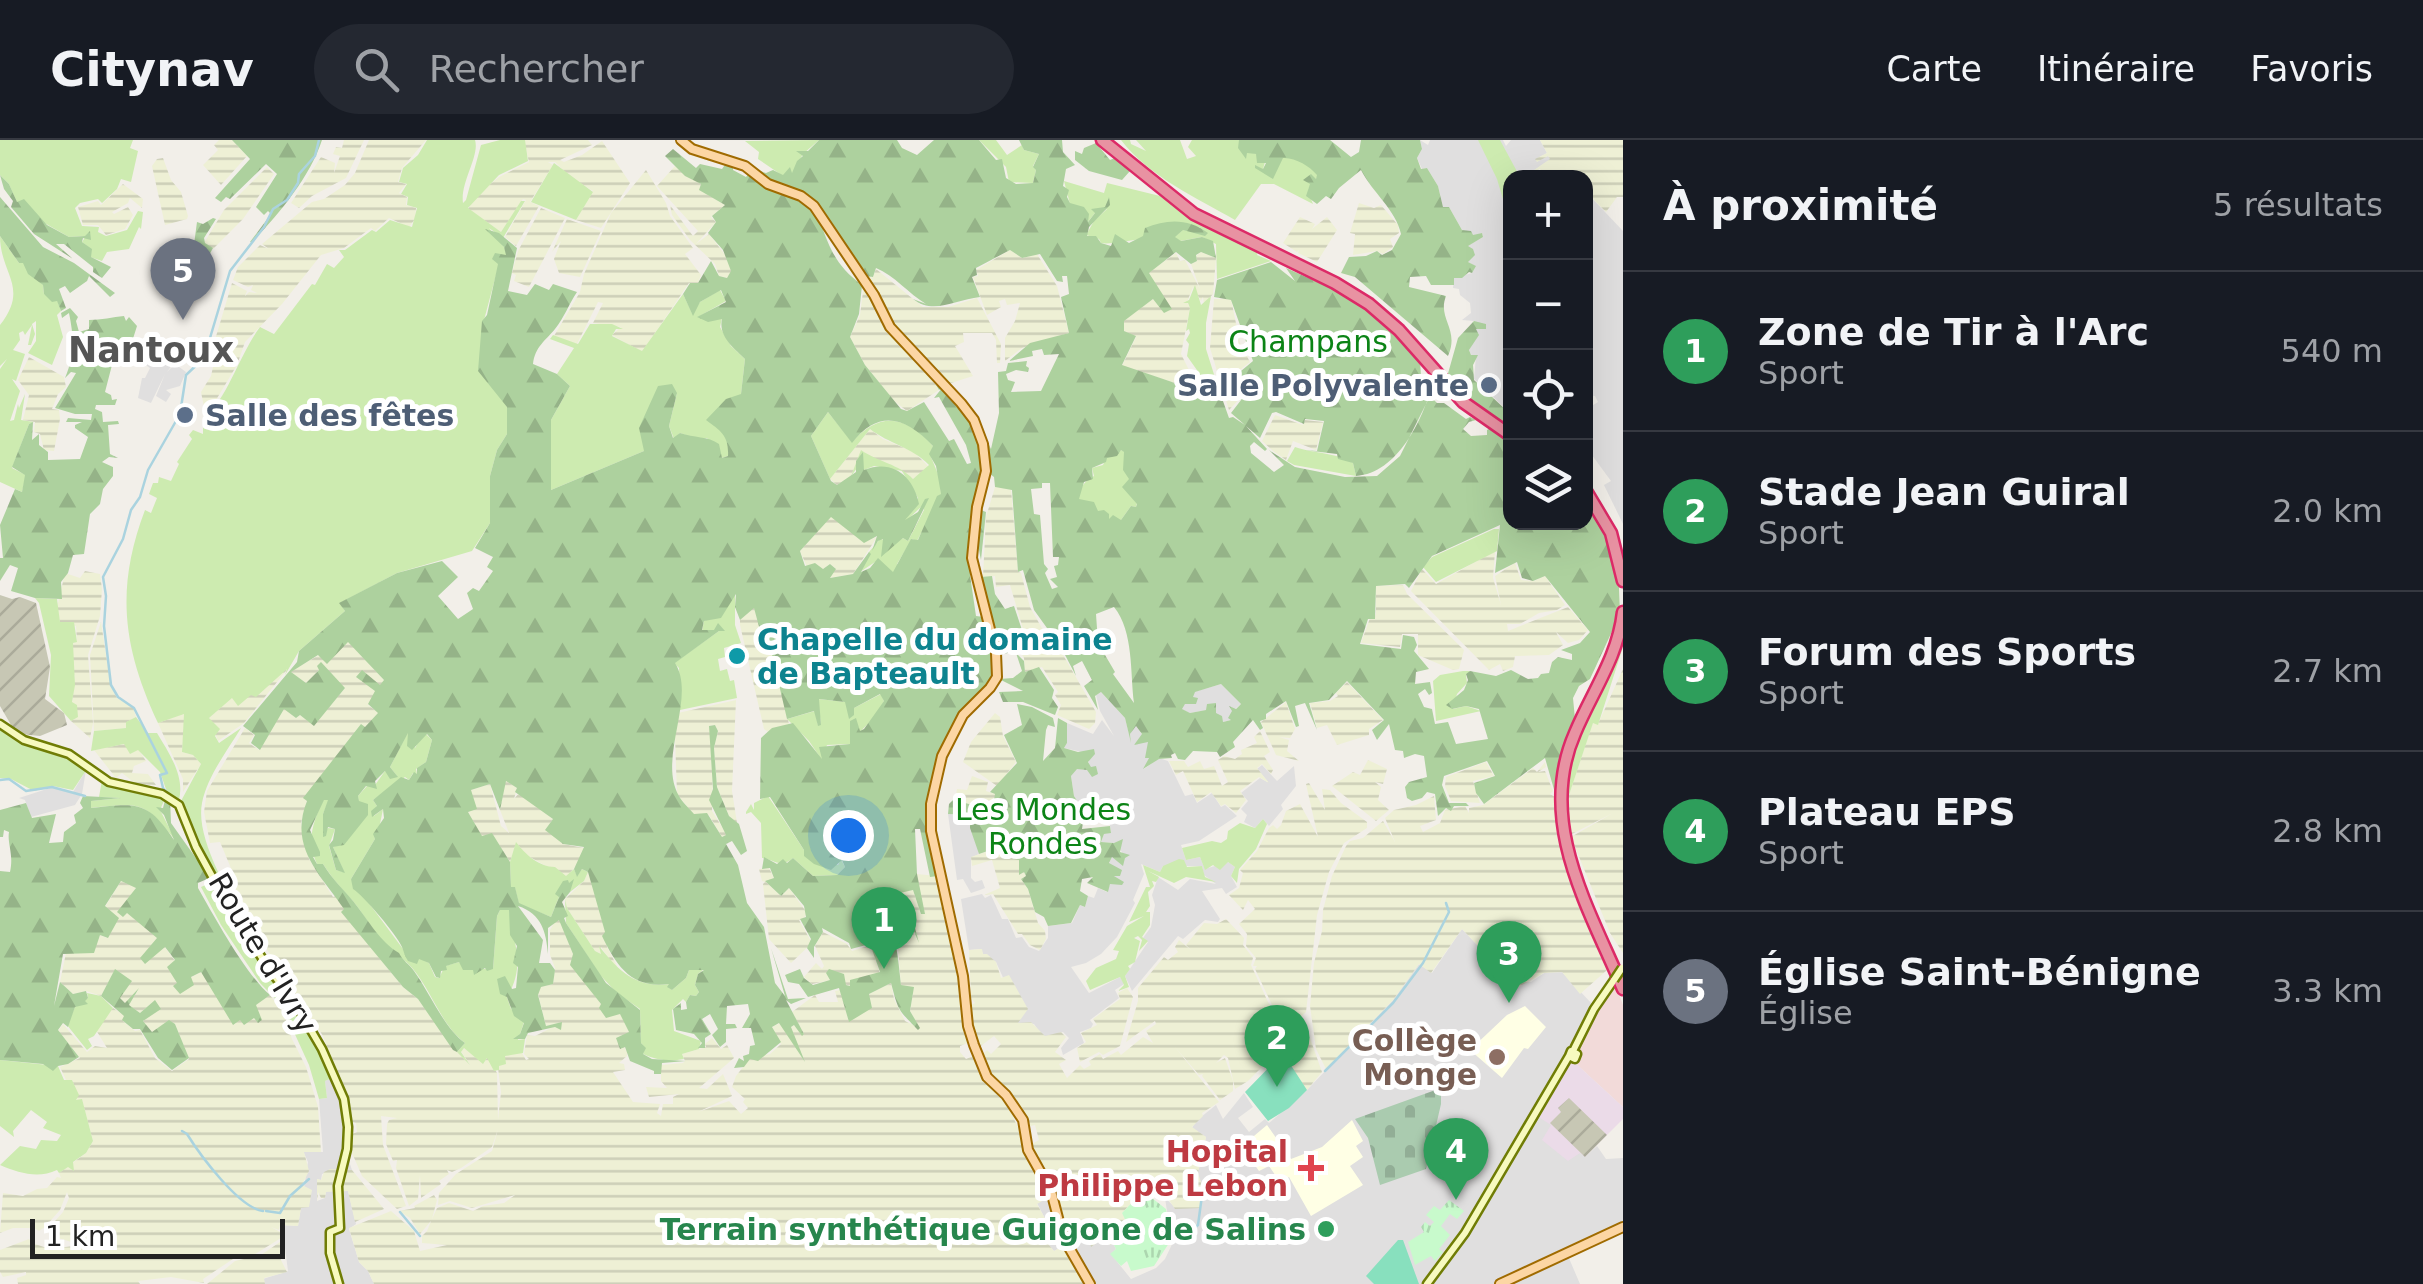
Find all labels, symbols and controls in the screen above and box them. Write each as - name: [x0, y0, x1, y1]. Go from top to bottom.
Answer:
- search box: [314, 24, 1014, 114]
- text: Citynav: [50, 41, 254, 97]
- icon: search: [349, 42, 404, 97]
- text: Rechercher: [429, 47, 644, 91]
- text: Carte: [1886, 49, 1982, 89]
- text: Itinéraire: [2037, 49, 2195, 89]
- text: Favoris: [2250, 49, 2373, 89]
- map controls: [1503, 170, 1593, 530]
- button: +: [1503, 170, 1593, 260]
- text: À proximité: [1663, 181, 1938, 230]
- text: 5 résultats: [2213, 186, 2383, 224]
- pin: 5: [150, 238, 216, 320]
- button: −: [1503, 260, 1593, 350]
- text: Zone de Tir à l'Arc: [1758, 310, 2149, 354]
- park label: Champans: [1228, 324, 1388, 359]
- district label: Nantoux: [68, 330, 234, 370]
- text: 1: [1684, 332, 1707, 370]
- text: 540 m: [2281, 332, 2383, 370]
- button: locate: [1503, 350, 1593, 440]
- text: Sport: [1758, 354, 1844, 392]
- place label: Salle Polyvalente: [1177, 368, 1469, 403]
- marker: Salle Polyvalente: [1478, 374, 1500, 396]
- place label: Salle des fêtes: [205, 398, 454, 433]
- marker: Salle des fêtes: [174, 404, 196, 426]
- button: layers: [1503, 440, 1593, 530]
- text: Stade Jean Guiral: [1758, 470, 2130, 514]
- text: 2: [1684, 492, 1707, 530]
- text: 2.0 km: [2272, 492, 2383, 530]
- text: Sport: [1758, 514, 1844, 552]
- place label: Chapelle du domaine de Bapteault: [757, 622, 1113, 691]
- text: Forum des Sports: [1758, 630, 2136, 674]
- marker: Chapelle du domaine de Bapteault: [726, 645, 748, 667]
- text: 3: [1684, 652, 1707, 690]
- text: 2.7 km: [2272, 652, 2383, 690]
- text: Sport: [1758, 674, 1844, 712]
- text: Plateau EPS: [1758, 790, 2016, 834]
- park label: Les Mondes Rondes: [955, 792, 1131, 861]
- your location: [823, 810, 874, 861]
- text: 4: [1684, 812, 1707, 850]
- text: 2.8 km: [2272, 812, 2383, 850]
- text: Sport: [1758, 834, 1844, 872]
- street label: Route d'Ivry: [201, 867, 325, 1039]
- pin: 1: [852, 886, 916, 969]
- pin: 3: [1476, 920, 1542, 1003]
- text: Église Saint-Bénigne: [1758, 950, 2201, 994]
- text: 5: [1684, 972, 1707, 1010]
- text: 3.3 km: [2272, 972, 2383, 1010]
- text: Église: [1758, 994, 1853, 1032]
- pin: 2: [1244, 1004, 1310, 1087]
- place label: Collège Monge: [1352, 1023, 1477, 1092]
- marker: Collège Monge: [1486, 1046, 1508, 1068]
- pin: 4: [1424, 1118, 1488, 1200]
- place label: Hopital Philippe Lebon: [1037, 1134, 1288, 1203]
- marker: Hopital Philippe Lebon: [1298, 1155, 1324, 1181]
- place label: Terrain synthétique Guigone de Salins: [660, 1212, 1306, 1247]
- scale bar: [30, 1214, 285, 1258]
- marker: Terrain synthétique Guigone de Salins: [1315, 1218, 1337, 1240]
- text: 1 km: [45, 1220, 115, 1253]

